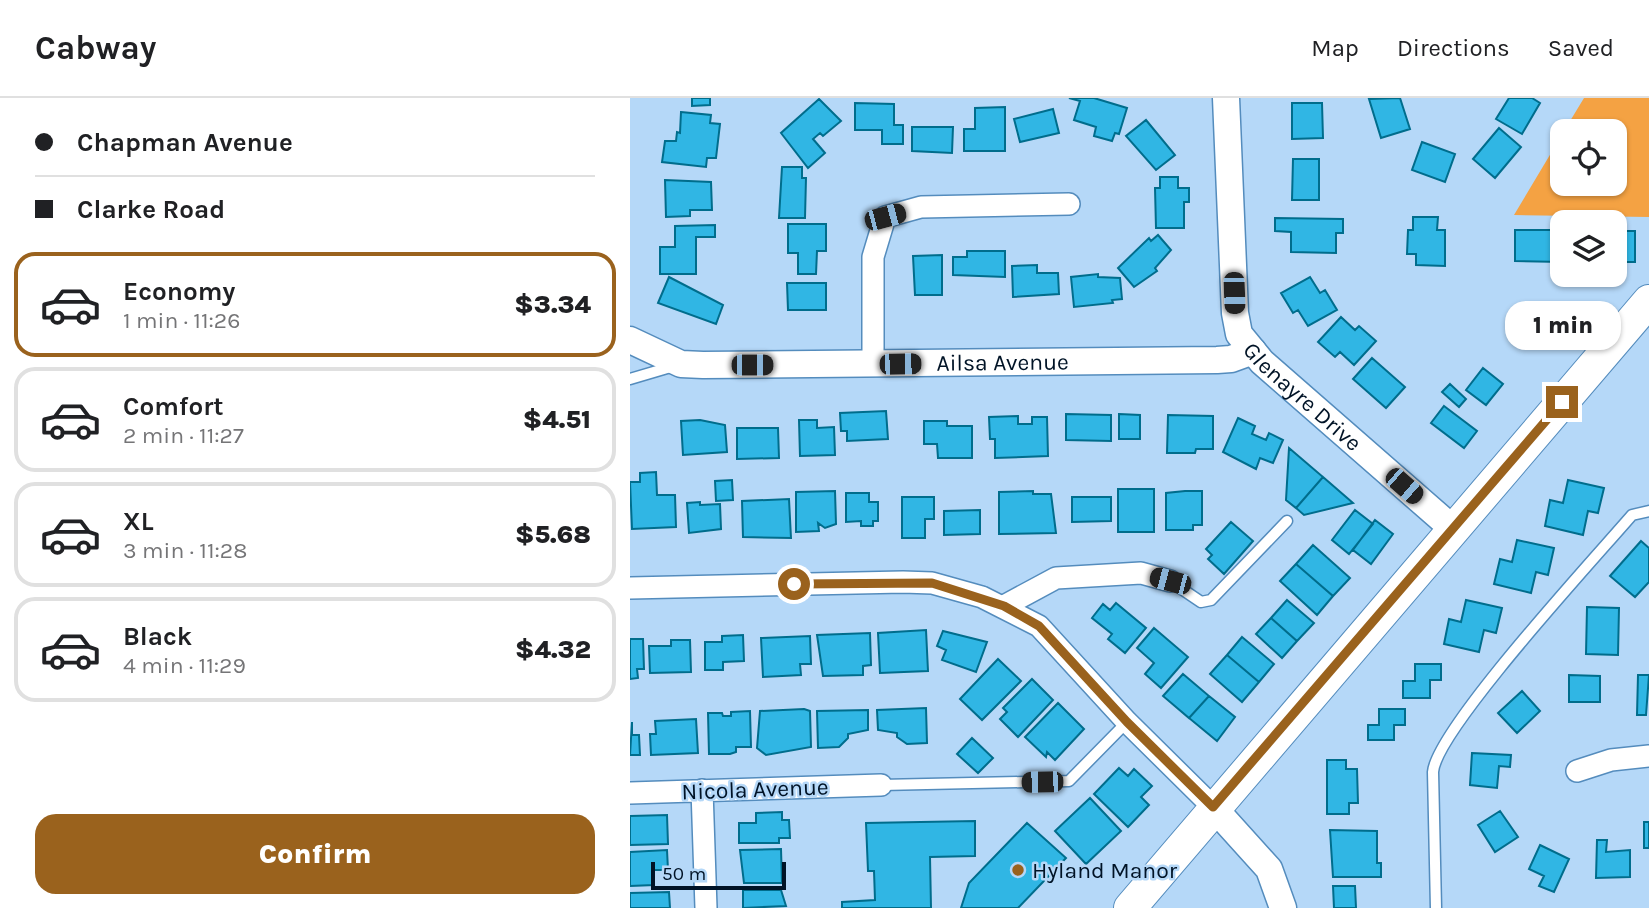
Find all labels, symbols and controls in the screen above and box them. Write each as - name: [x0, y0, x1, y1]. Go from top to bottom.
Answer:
- text: Cabway: [35, 29, 156, 67]
- text: Map: [1311, 34, 1359, 62]
- text: Directions: [1397, 34, 1510, 62]
- text: Saved: [1548, 34, 1614, 62]
- map controls: [1550, 119, 1627, 287]
- button: locate: [1550, 119, 1627, 196]
- text: Chapman Avenue: [77, 127, 293, 158]
- text: Clarke Road: [77, 194, 225, 225]
- car: [862, 201, 909, 233]
- button: layers: [1550, 210, 1627, 287]
- car: [1223, 272, 1246, 314]
- icon: car: [39, 273, 102, 336]
- text: Economy: [123, 276, 235, 307]
- text: $3.34: [514, 289, 591, 320]
- callout: 1 min: [1504, 300, 1620, 350]
- text: 1 min · 11:26: [123, 307, 240, 334]
- text: 1 min: [1533, 312, 1593, 339]
- street label: Glenayre Drive: [1237, 337, 1367, 457]
- street label: Ailsa Avenue: [936, 348, 1069, 377]
- car: [879, 353, 922, 375]
- car: [732, 355, 774, 376]
- route end: [1546, 386, 1578, 418]
- icon: car: [39, 388, 102, 451]
- text: Comfort: [123, 391, 224, 422]
- text: $4.51: [523, 404, 591, 435]
- text: 2 min · 11:27: [123, 422, 244, 449]
- car: [1382, 464, 1427, 508]
- icon: car: [39, 503, 102, 566]
- text: XL: [123, 506, 154, 537]
- text: $5.68: [515, 519, 591, 550]
- text: 3 min · 11:28: [123, 537, 247, 564]
- car: [1147, 565, 1194, 597]
- route start: [778, 568, 810, 600]
- icon: car: [39, 618, 102, 681]
- text: Black: [123, 621, 192, 652]
- text: $4.32: [515, 634, 591, 665]
- text: 4 min · 11:29: [123, 652, 246, 679]
- car: [1021, 771, 1064, 793]
- street label: Nicola Avenue: [681, 773, 829, 806]
- button: Confirm: [35, 814, 595, 894]
- place label: Hyland Manor: [1032, 857, 1178, 884]
- scale bar: [651, 859, 786, 891]
- marker: Hyland Manor: [1010, 862, 1026, 878]
- text: 50 m: [662, 863, 706, 885]

